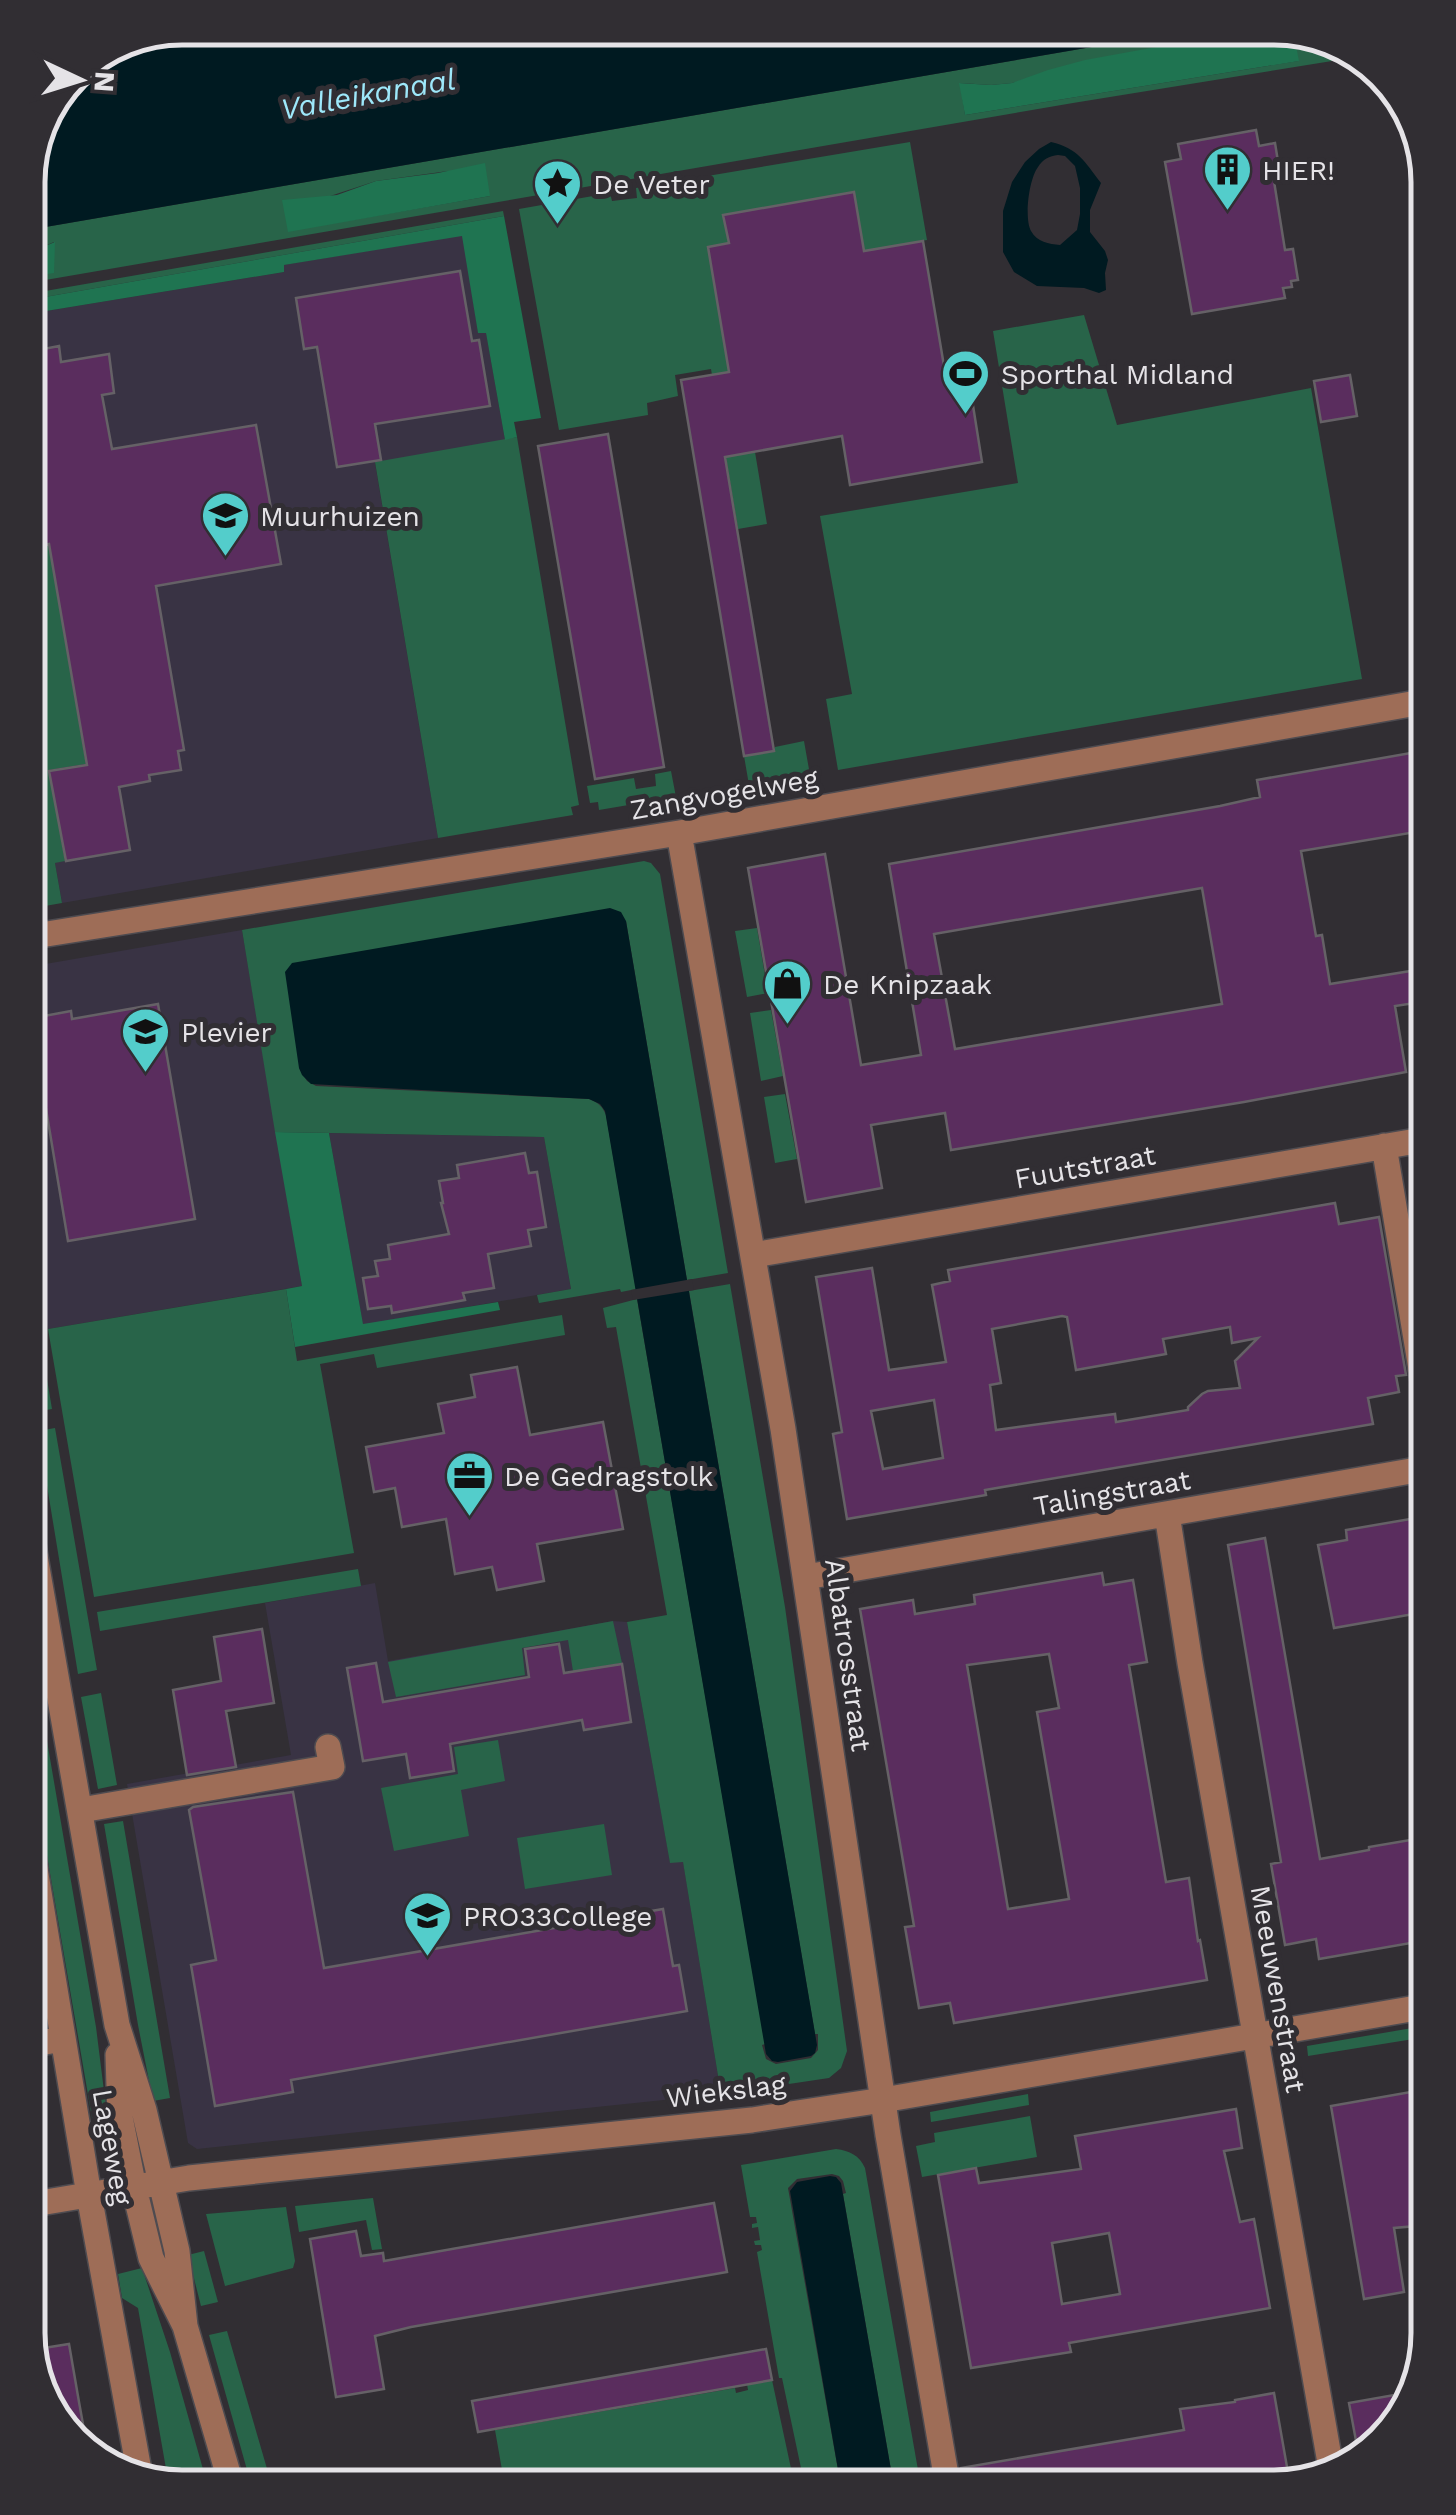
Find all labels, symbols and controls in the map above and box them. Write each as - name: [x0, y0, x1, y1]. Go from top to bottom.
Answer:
- north arrow: [30, 30, 130, 130]
- water label: Valleikanaal: [278, 61, 458, 127]
- text: N: [87, 70, 122, 93]
- building icon: HIER!: [1201, 144, 1253, 212]
- place label: HIER!: [1262, 154, 1335, 187]
- place icon: De Veter: [532, 158, 584, 226]
- place label: De Veter: [593, 168, 710, 201]
- sports icon: Sporthal Midland: [940, 348, 992, 416]
- place label: Sporthal Midland: [1001, 358, 1234, 391]
- school or university icon: Muurhuizen: [199, 490, 251, 558]
- place label: Muurhuizen: [260, 500, 420, 533]
- street label: Zangvogelweg: [627, 761, 821, 827]
- shop icon: De Knipzaak: [762, 958, 814, 1026]
- place label: De Knipzaak: [823, 968, 992, 1001]
- school or university icon: Plevier: [120, 1006, 172, 1074]
- place label: Plevier: [181, 1016, 272, 1049]
- street label: Fuutstraat: [1012, 1138, 1158, 1196]
- office icon: De Gedragstolk: [443, 1450, 495, 1518]
- place label: De Gedragstolk: [504, 1460, 714, 1493]
- street label: Talingstraat: [1031, 1463, 1193, 1523]
- street label: Albatrosstraat: [818, 1556, 878, 1754]
- street label: Meeuwenstraat: [1244, 1883, 1313, 2096]
- school or university icon: PRO33College: [402, 1890, 454, 1958]
- place label: PRO33College: [463, 1900, 652, 1933]
- street label: Wiekslag: [664, 2067, 788, 2115]
- street label: Lageweg: [86, 2086, 138, 2208]

